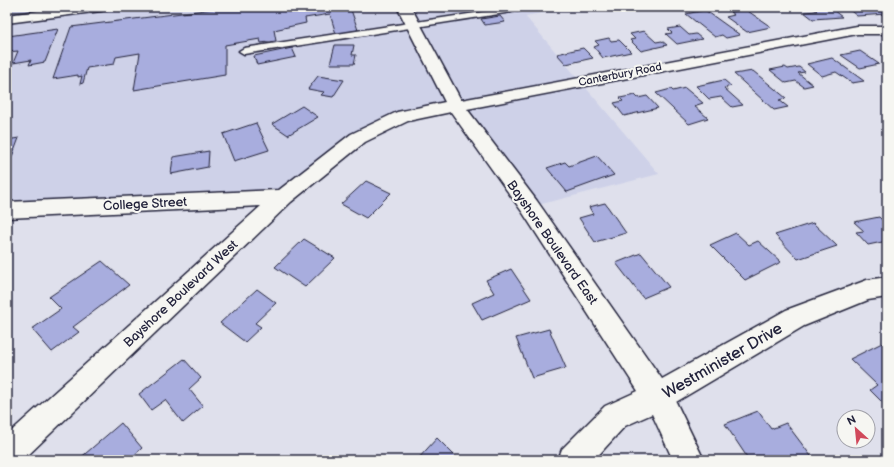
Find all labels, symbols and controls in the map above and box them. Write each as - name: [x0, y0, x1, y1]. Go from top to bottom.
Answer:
- street label: Canterbury Road: [577, 60, 663, 89]
- street label: Bayshore Boulevard East: [503, 177, 601, 308]
- street label: College Street: [103, 194, 188, 214]
- street label: Bayshore Boulevard West: [120, 237, 241, 351]
- street label: Westminister Drive: [659, 319, 787, 403]
- north arrow: [836, 409, 876, 449]
- text: N: [845, 413, 858, 428]

